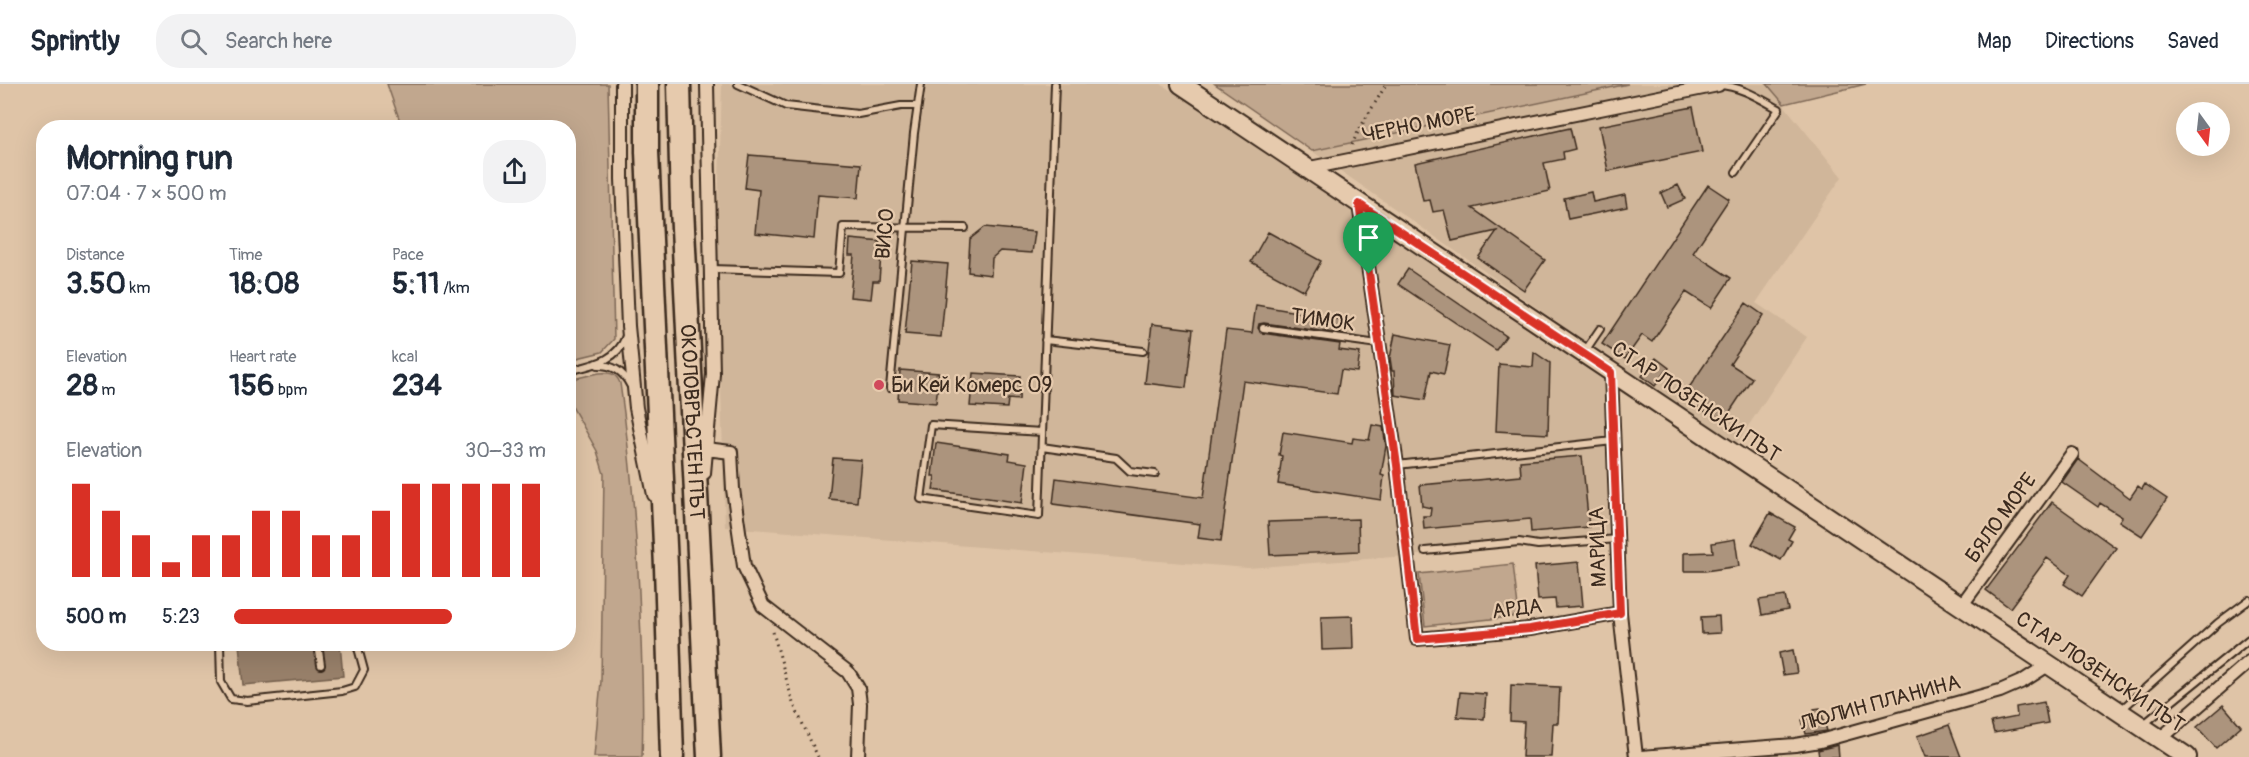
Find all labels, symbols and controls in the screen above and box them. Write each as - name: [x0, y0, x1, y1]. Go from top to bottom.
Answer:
- search box: [156, 14, 576, 68]
- text: Sprintly: [30, 24, 120, 59]
- icon: search: [177, 25, 210, 58]
- text: Search here: [225, 27, 332, 55]
- text: Map: [1977, 28, 2012, 55]
- text: Directions: [2045, 28, 2134, 55]
- text: Saved: [2167, 28, 2219, 55]
- street label: ЧЕРНО МОРЕ: [1360, 101, 1478, 149]
- north arrow: [2176, 102, 2230, 156]
- map controls: [2176, 102, 2230, 156]
- text: Morning run: [66, 138, 233, 179]
- button: share: [483, 140, 546, 203]
- text: 07:04 · 7 × 500 m: [66, 181, 227, 206]
- street label: ВИСО: [869, 208, 901, 260]
- pin: [1343, 212, 1394, 274]
- icon: arrive: [1352, 221, 1385, 254]
- text: Distance: [66, 245, 125, 265]
- text: Time: [229, 245, 262, 265]
- text: Pace: [392, 245, 424, 265]
- text: 3.50: [66, 265, 126, 302]
- text: 18:08: [229, 265, 299, 302]
- text: 5:11: [392, 265, 440, 302]
- text: km: [126, 278, 150, 298]
- text: /km: [440, 278, 470, 298]
- street label: ТИМОК: [1289, 302, 1357, 338]
- street label: ОКОЛОВРЪСТЕН ПЪТ: [674, 323, 711, 521]
- street label: СТАР ЛОЗЕНСКИ ПЪТ: [1606, 335, 1786, 469]
- text: Elevation: [66, 347, 127, 367]
- text: Heart rate: [229, 347, 296, 367]
- text: kcal: [392, 347, 418, 367]
- text: 28: [66, 367, 98, 404]
- text: 156: [229, 367, 274, 404]
- text: 234: [392, 367, 442, 404]
- place label: Би Кей Комерс 09: [891, 372, 1052, 399]
- marker: Би Кей Комерс 09: [872, 378, 886, 392]
- text: m: [98, 380, 116, 400]
- text: bpm: [274, 380, 308, 400]
- text: Elevation: [66, 438, 142, 463]
- text: 30–33 m: [465, 438, 546, 463]
- street label: БЯЛО МОРЕ: [1959, 468, 2043, 568]
- street label: МАРИЦА: [1583, 506, 1613, 588]
- street label: АРДА: [1490, 593, 1544, 625]
- text: 500 m: [66, 604, 126, 629]
- text: 5:23: [162, 604, 200, 629]
- street label: СТАР ЛОЗЕНСКИ ПЪТ: [2010, 605, 2190, 739]
- street label: ЛЮЛИН ПЛАНИНА: [1796, 669, 1963, 738]

